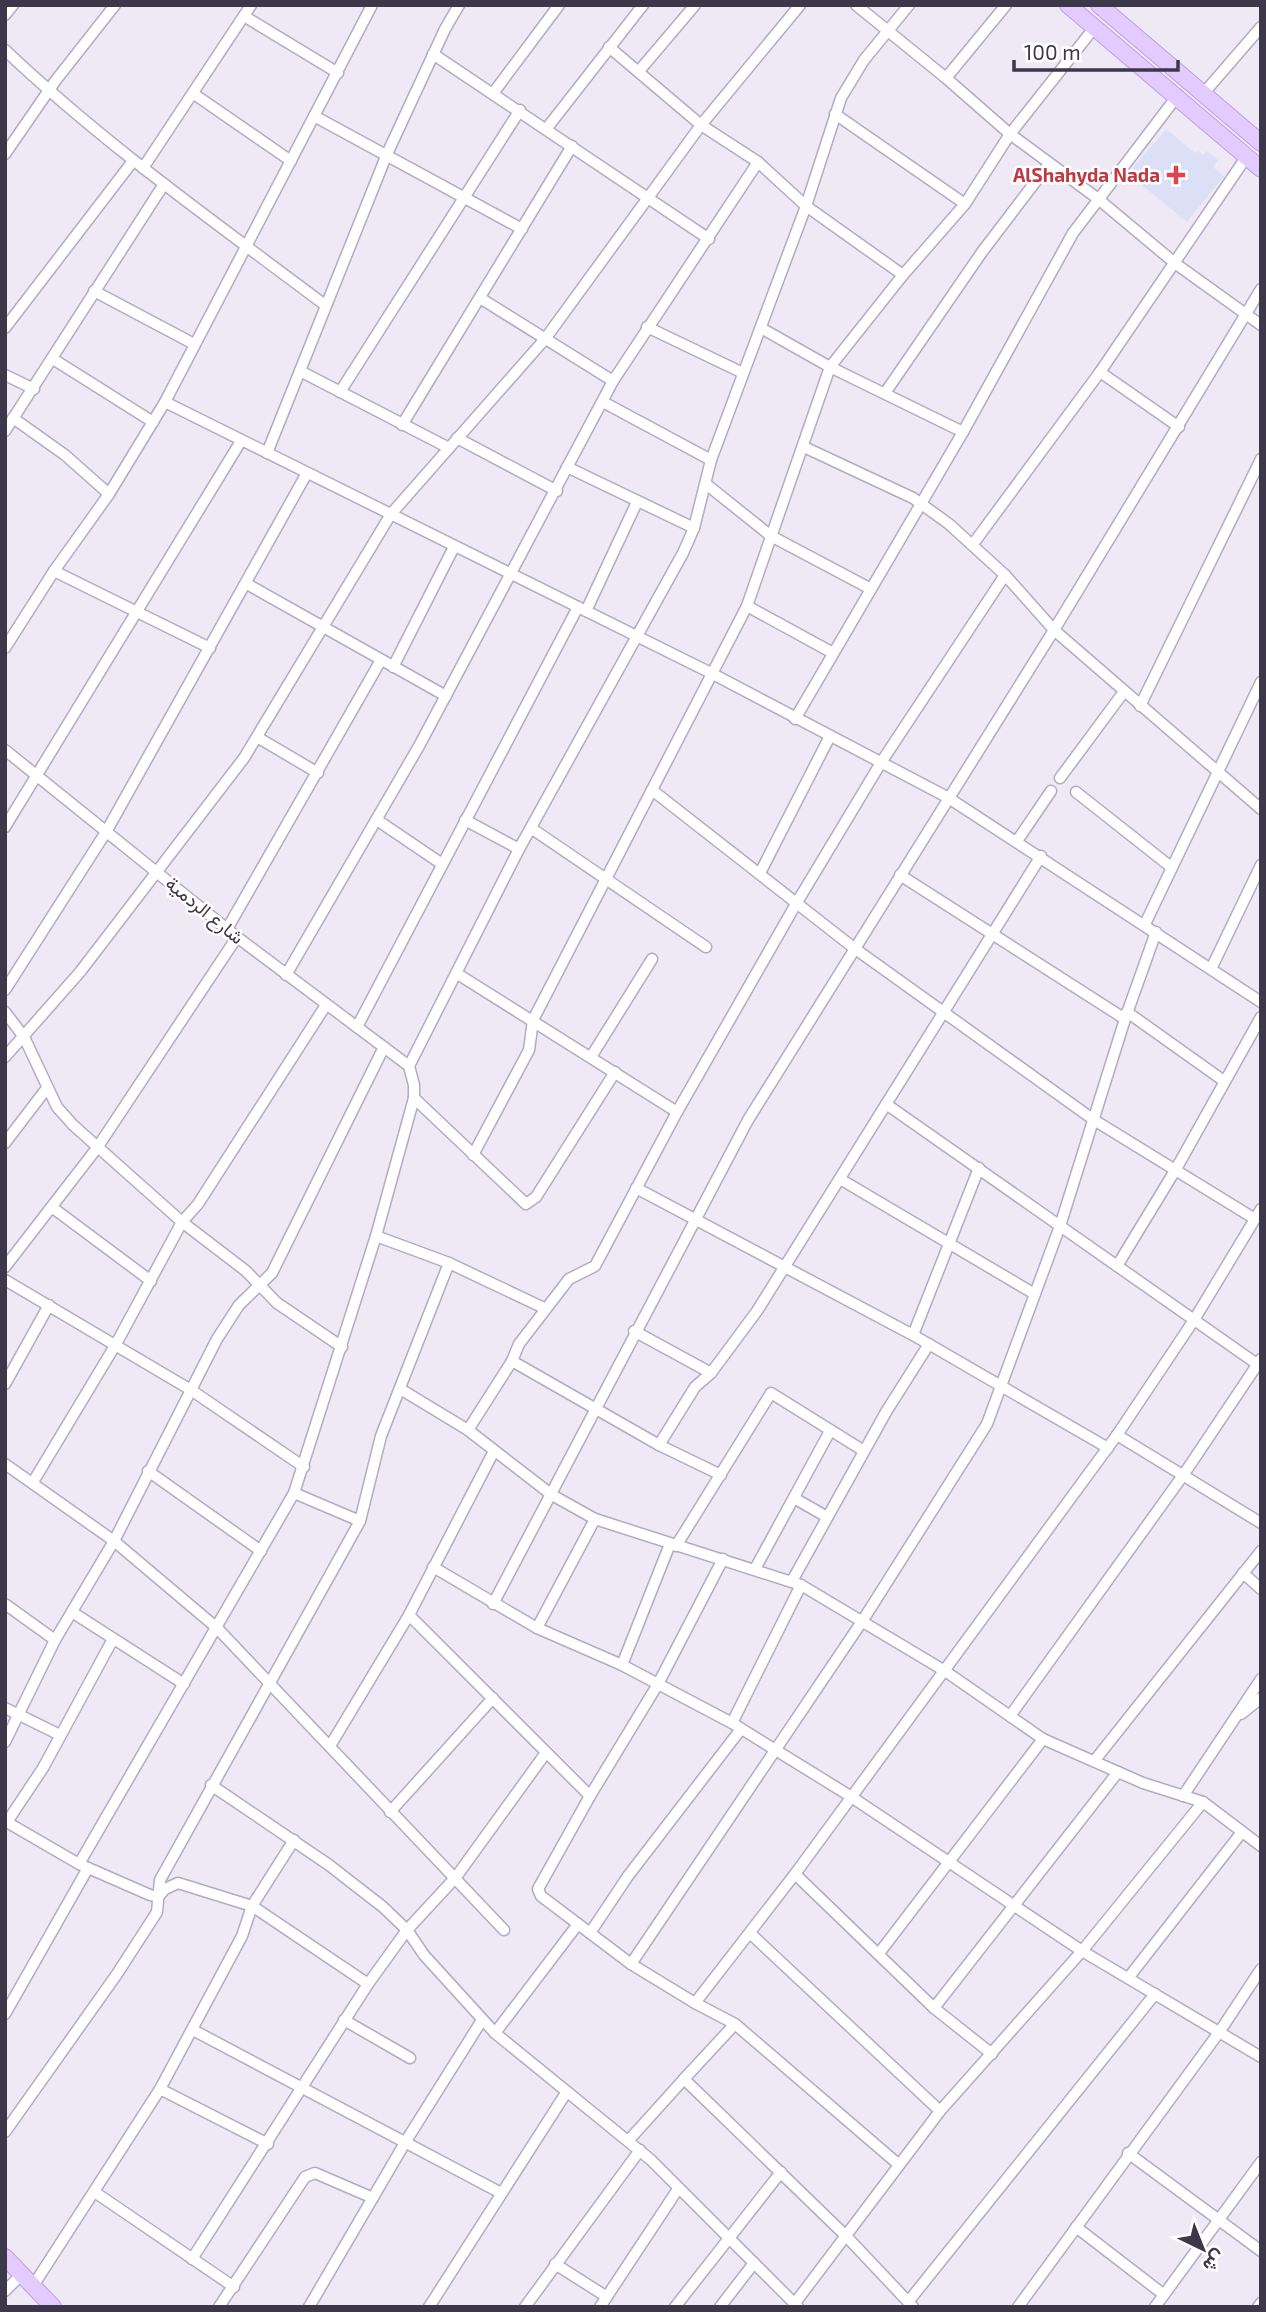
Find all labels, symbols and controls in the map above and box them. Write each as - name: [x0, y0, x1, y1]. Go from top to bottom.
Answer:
- scale bar: [1014, 28, 1178, 72]
- text: 100 m: [1024, 39, 1081, 64]
- place label: AlShahyda Nada: [1013, 163, 1160, 187]
- marker: AlShahyda Nada: [1166, 165, 1186, 185]
- street label: شارع الردمية: [160, 871, 249, 950]
- north arrow: [1168, 2214, 1238, 2284]
- text: ش: [1198, 2245, 1231, 2278]

